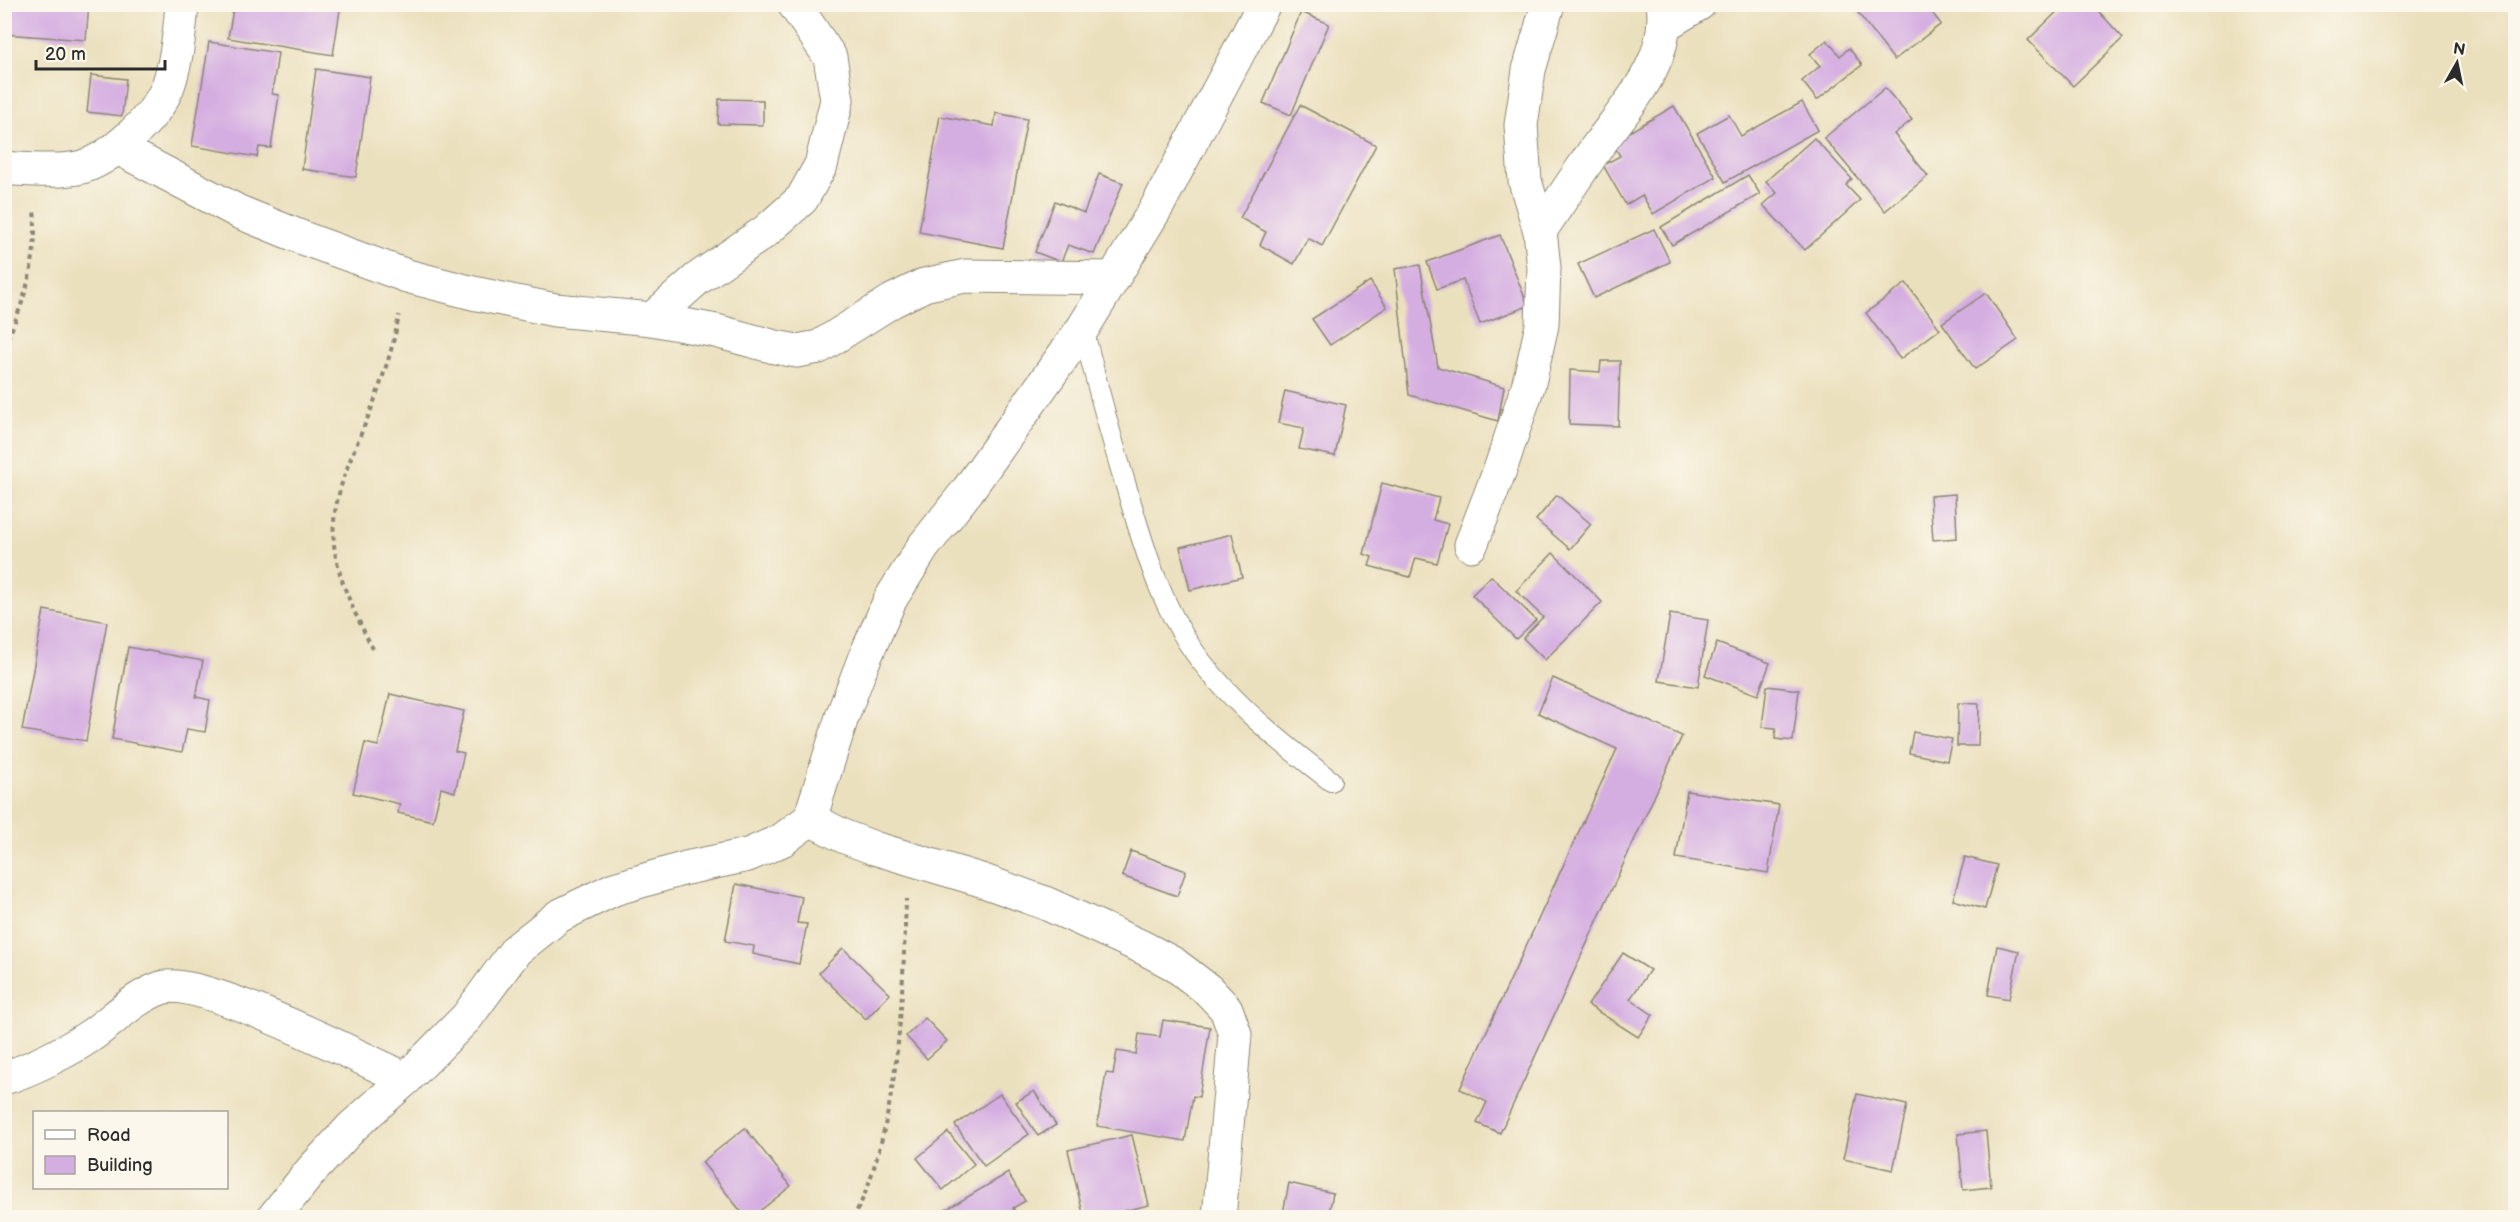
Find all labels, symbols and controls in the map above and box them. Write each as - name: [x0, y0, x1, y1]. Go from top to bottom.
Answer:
- scale bar: [36, 33, 165, 71]
- north arrow: [2427, 33, 2487, 93]
- text: N: [2452, 39, 2467, 60]
- text: 20 m: [45, 44, 86, 65]
- legend: [33, 1111, 228, 1189]
- text: Road: [87, 1125, 131, 1146]
- text: Building: [87, 1155, 153, 1176]

